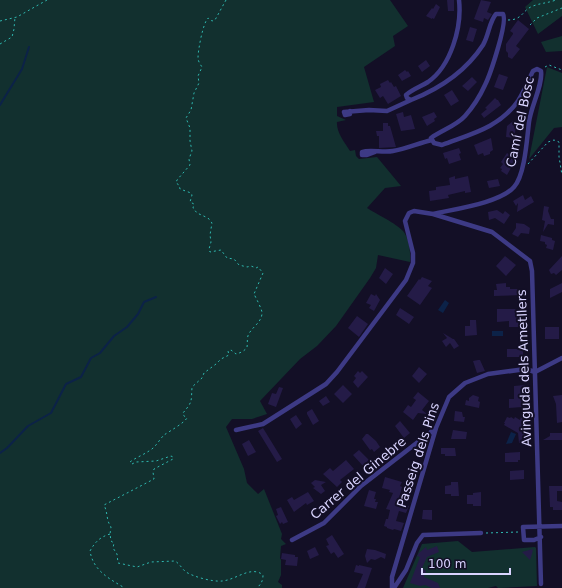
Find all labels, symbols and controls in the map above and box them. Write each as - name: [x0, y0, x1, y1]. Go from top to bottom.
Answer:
- street label: Camí del Bosc: [503, 75, 537, 169]
- street label: Avinguda dels Ametllers: [514, 289, 534, 447]
- street label: Passeig dels Pins: [394, 400, 442, 509]
- street label: Carrer del Ginebre: [307, 434, 409, 522]
- scale bar: [422, 550, 510, 576]
- text: 100 m: [428, 557, 466, 571]

